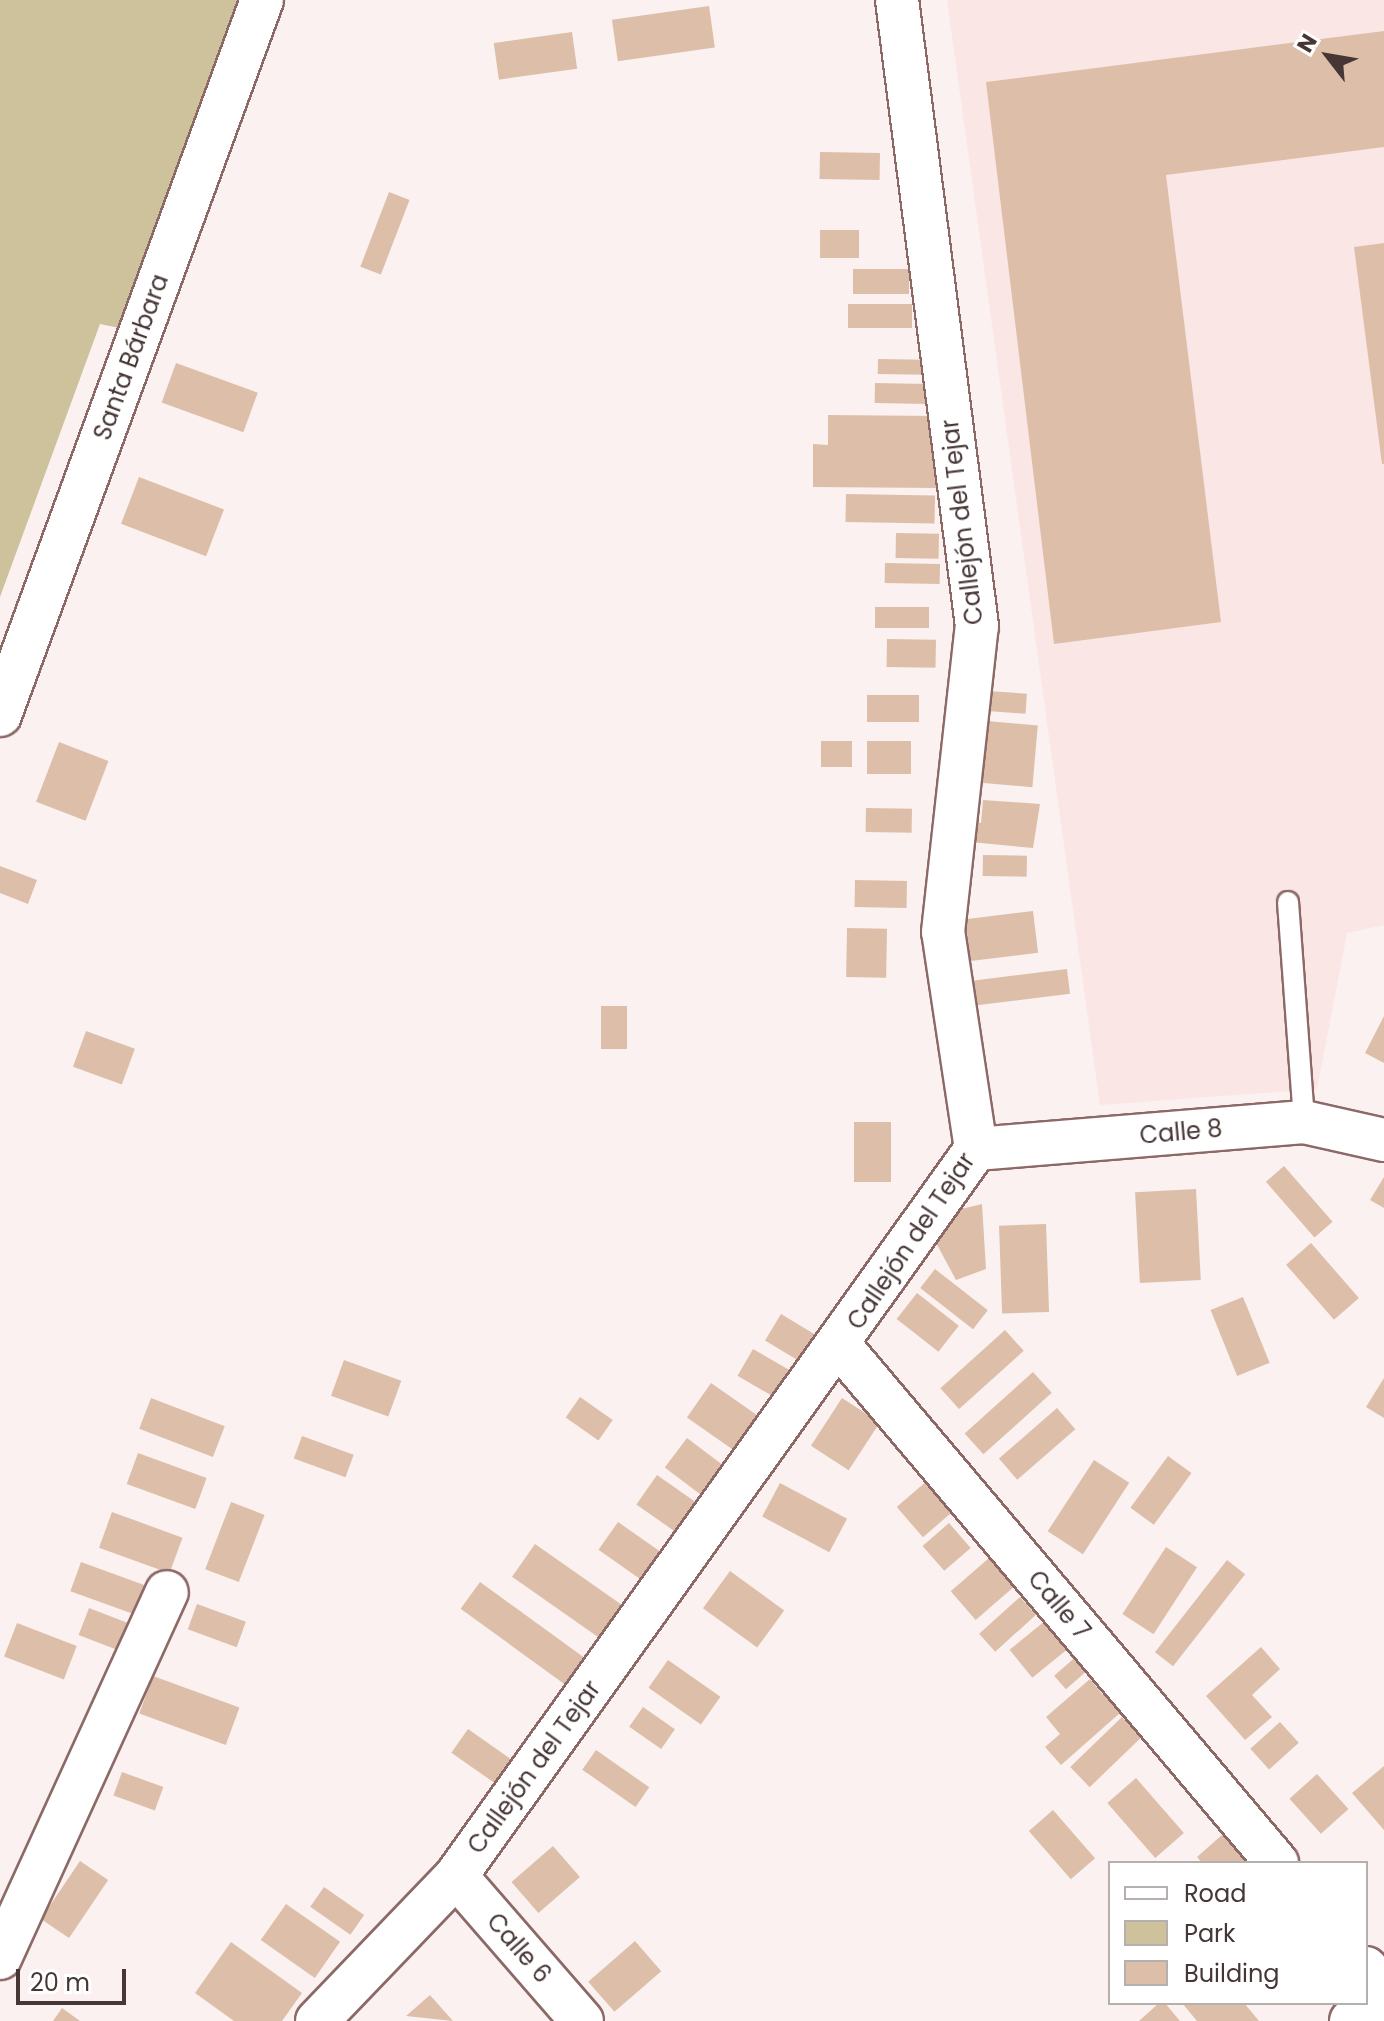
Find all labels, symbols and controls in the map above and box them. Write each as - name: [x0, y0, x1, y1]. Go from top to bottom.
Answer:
- north arrow: [1288, 16, 1368, 96]
- text: N: [1289, 28, 1325, 58]
- street label: Santa Bárbara: [88, 270, 174, 444]
- street label: Callejón del Tejar: [935, 418, 989, 626]
- street label: Calle 8: [1138, 1114, 1224, 1150]
- street label: Callejón del Tejar: [841, 1147, 981, 1335]
- street label: Calle 7: [1022, 1565, 1096, 1645]
- street label: Callejón del Tejar: [462, 1675, 606, 1859]
- legend: [1108, 1861, 1368, 2005]
- text: Road: [1184, 1877, 1246, 1910]
- street label: Calle 6: [481, 1907, 557, 1989]
- text: Park: [1184, 1917, 1235, 1950]
- scale bar: [20, 1953, 130, 2003]
- text: Building: [1184, 1957, 1280, 1990]
- text: 20 m: [30, 1966, 90, 1999]

